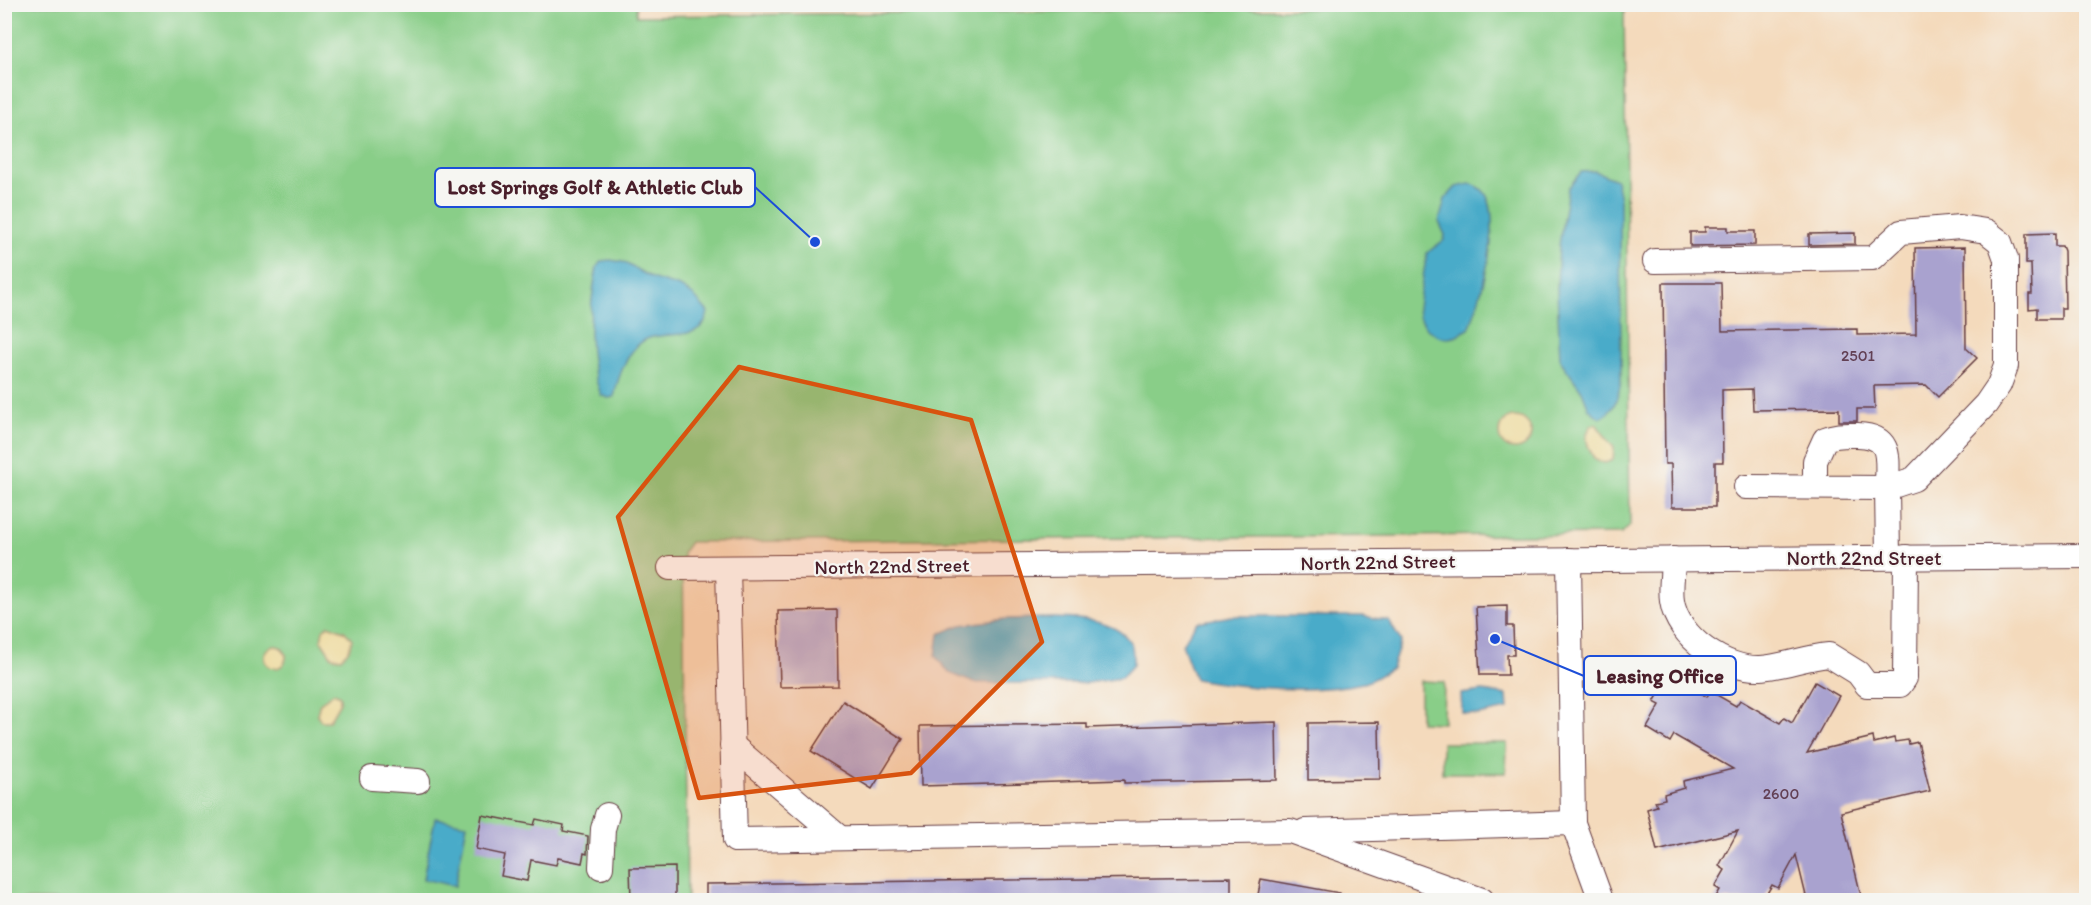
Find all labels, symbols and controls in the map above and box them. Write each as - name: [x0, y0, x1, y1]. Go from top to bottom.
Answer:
- callout: Lost Springs Golf & Athletic Club: [435, 168, 755, 207]
- text: Lost Springs Golf & Athletic Club: [447, 174, 743, 200]
- house number: 2501: [1841, 346, 1876, 365]
- street label: North 22nd Street: [1786, 546, 1942, 570]
- street label: North 22nd Street: [1300, 549, 1456, 575]
- street label: North 22nd Street: [814, 553, 970, 579]
- callout: Leasing Office: [1584, 656, 1736, 695]
- text: Leasing Office: [1596, 663, 1724, 689]
- house number: 2600: [1763, 784, 1799, 803]

